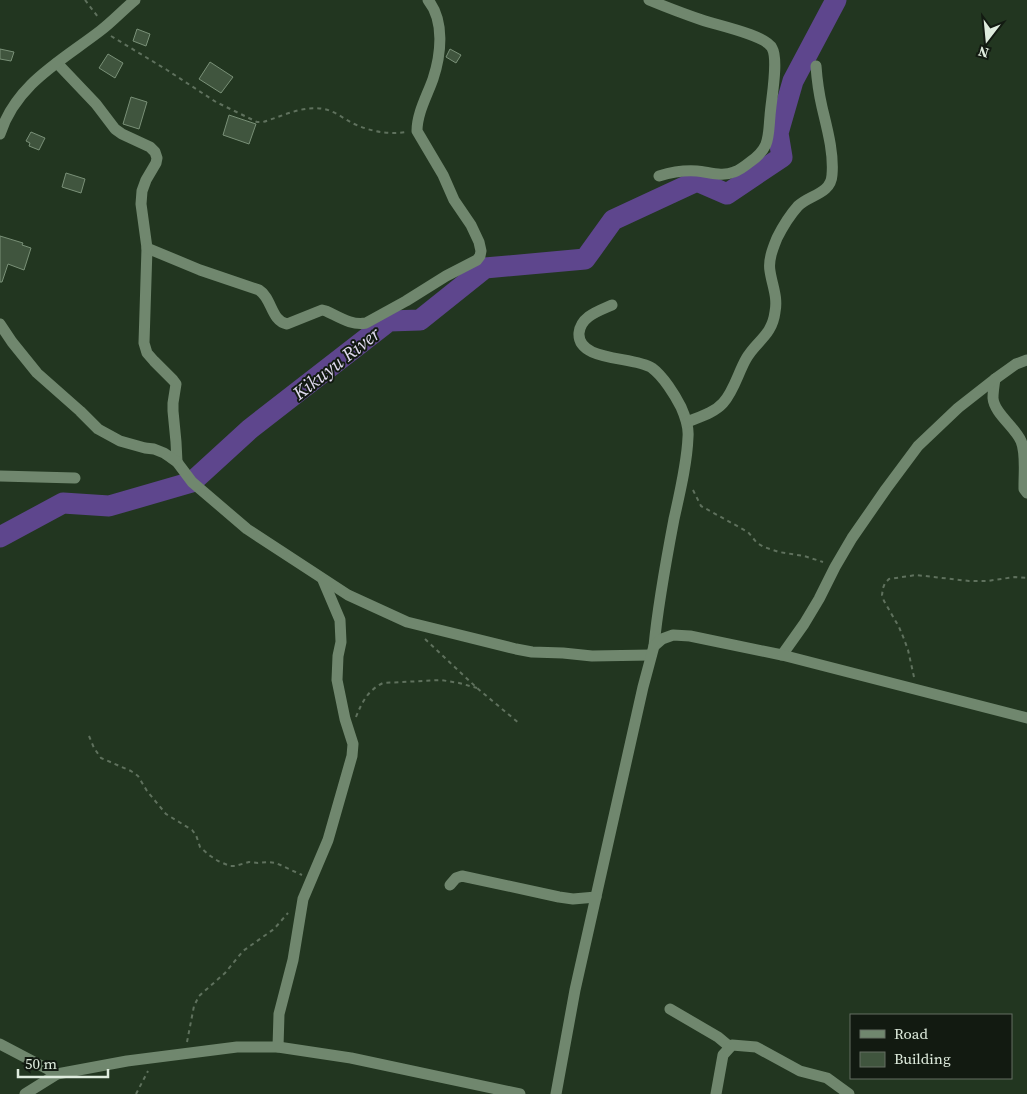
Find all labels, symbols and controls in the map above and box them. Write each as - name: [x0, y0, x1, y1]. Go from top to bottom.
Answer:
- north arrow: [962, 15, 1012, 65]
- text: N: [976, 41, 991, 64]
- water label: Kikuyu River: [286, 320, 386, 406]
- legend: [850, 1014, 1012, 1079]
- text: Road: [894, 1023, 928, 1044]
- scale bar: [18, 1046, 108, 1078]
- text: Building: [894, 1048, 951, 1069]
- text: 50 m: [25, 1053, 57, 1074]

